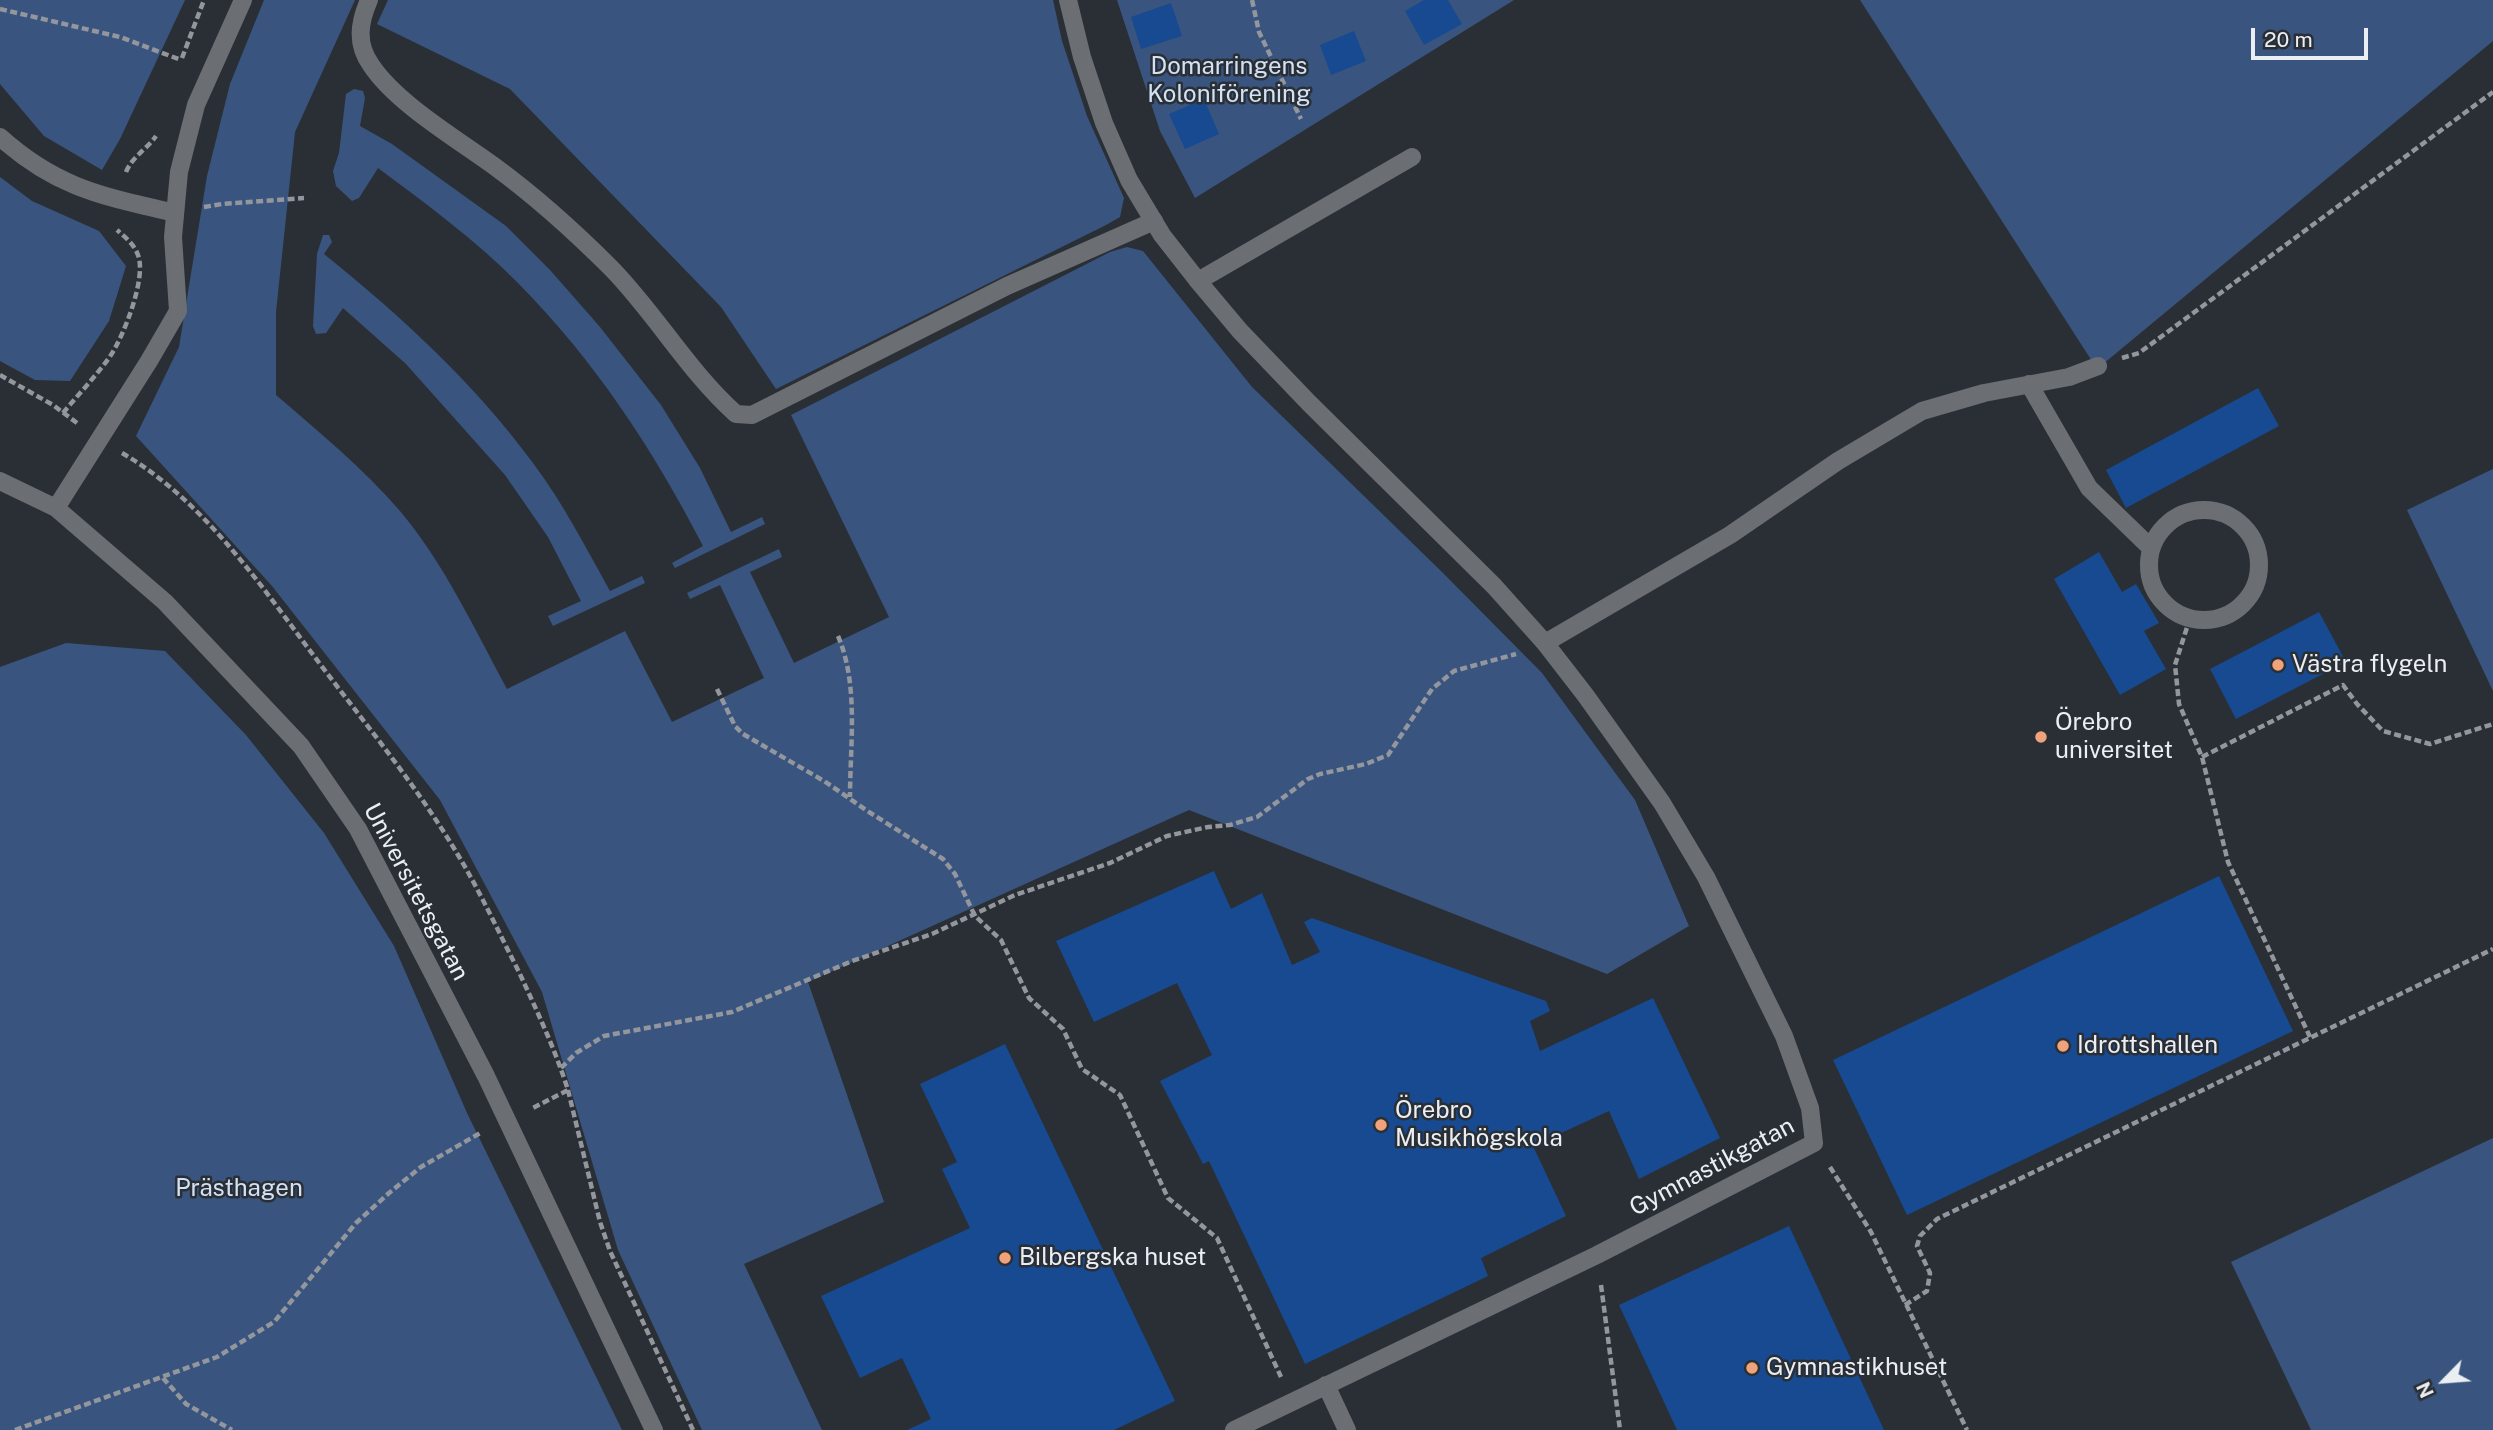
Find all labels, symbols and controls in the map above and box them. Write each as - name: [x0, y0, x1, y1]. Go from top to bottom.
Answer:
- scale bar: [2255, 14, 2372, 58]
- text: 20 m: [2264, 27, 2313, 52]
- park label: Domarringens Koloniförening: [1147, 53, 1311, 109]
- place label: Västra flygeln: [2292, 651, 2447, 679]
- marker: Västra flygeln: [2270, 657, 2286, 673]
- place label: Örebro universitet: [2055, 709, 2173, 765]
- marker: Örebro universitet: [2033, 729, 2049, 745]
- street label: Universitetsgatan: [357, 798, 475, 986]
- place label: Idrottshallen: [2077, 1032, 2218, 1060]
- marker: Idrottshallen: [2055, 1038, 2071, 1054]
- place label: Örebro Musikhögskola: [1395, 1097, 1563, 1153]
- street label: Gymnastikgatan: [1625, 1112, 1799, 1222]
- marker: Örebro Musikhögskola: [1373, 1117, 1389, 1133]
- park label: Prästhagen: [175, 1175, 303, 1203]
- place label: Bilbergska huset: [1019, 1244, 1206, 1272]
- marker: Bilbergska huset: [997, 1250, 1013, 1266]
- north arrow: [2409, 1346, 2479, 1416]
- place label: Gymnastikhuset: [1766, 1354, 1947, 1382]
- marker: Gymnastikhuset: [1744, 1360, 1760, 1376]
- text: N: [2412, 1378, 2438, 1401]

